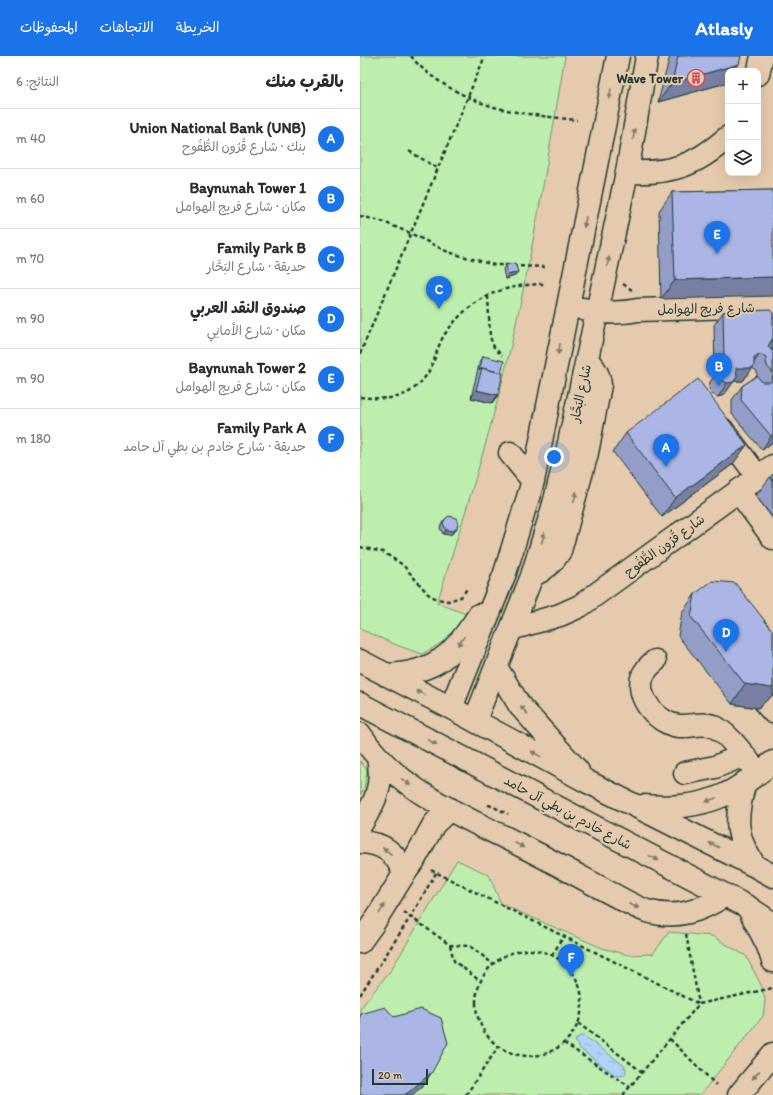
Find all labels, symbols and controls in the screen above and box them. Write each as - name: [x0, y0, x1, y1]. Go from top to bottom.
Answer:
- text: Atlasly: [696, 17, 753, 40]
- text: المحفوظات: [20, 19, 78, 36]
- text: الاتجاهات: [100, 19, 154, 36]
- text: الخريطة: [176, 19, 219, 36]
- building icon: Wave Tower: [686, 68, 706, 88]
- map controls: [725, 68, 761, 176]
- button: +: [725, 68, 761, 104]
- text: بالقرب منك: [266, 71, 344, 91]
- place label: Wave Tower: [616, 71, 684, 86]
- text: النتائج: 6: [16, 74, 59, 89]
- one-way arrow: [607, 88, 613, 100]
- button: −: [725, 104, 761, 140]
- text: Union National Bank (UNB): [129, 119, 306, 137]
- one-way arrow: [631, 128, 637, 140]
- text: 40 m: [16, 131, 46, 146]
- text: A: [327, 131, 335, 146]
- text: بنك · شارع قُرُون الطُّفُوح: [182, 139, 306, 154]
- button: layers: [725, 140, 761, 176]
- text: Baynunah Tower 1: [189, 179, 306, 197]
- text: 60 m: [16, 191, 45, 206]
- text: B: [327, 191, 335, 206]
- text: مكان · شارع فريج الهوامل: [175, 199, 306, 214]
- one-way arrow: [581, 216, 587, 228]
- pin: E: [704, 221, 730, 254]
- text: Family Park B: [217, 239, 306, 257]
- text: 70 m: [16, 251, 44, 266]
- text: C: [327, 251, 335, 266]
- one-way arrow: [605, 255, 611, 268]
- text: حديقة · شارع البَحَّار: [207, 259, 306, 274]
- pin: C: [426, 276, 452, 309]
- text: صندوق النقد العربي: [190, 299, 306, 317]
- street label: شارع فريج الهوامل: [657, 300, 755, 319]
- text: 90 m: [16, 311, 45, 326]
- text: D: [327, 311, 335, 326]
- text: مكان · شارع الأمانِي: [207, 323, 306, 338]
- one-way arrow: [556, 343, 562, 355]
- pin: B: [706, 353, 732, 386]
- text: Baynunah Tower 2: [189, 359, 306, 377]
- street label: شارع البَحَّار: [567, 363, 596, 425]
- text: 90 m: [16, 371, 45, 386]
- text: E: [327, 371, 335, 386]
- text: مكان · شارع فريج الهوامل: [175, 379, 306, 394]
- text: Family Park A: [217, 419, 306, 437]
- text: 180 m: [16, 431, 51, 446]
- text: F: [328, 431, 334, 446]
- pin: A: [653, 434, 679, 467]
- text: حديقة · شارع خادم بن بطي آل حامد: [123, 439, 306, 454]
- your location: [544, 447, 564, 467]
- one-way arrow: [572, 491, 578, 503]
- street label: شارع قُرُون الطُّفُوح: [620, 510, 709, 581]
- one-way arrow: [540, 532, 546, 544]
- pin: D: [713, 619, 739, 652]
- one-way arrow: [457, 636, 465, 646]
- one-way arrow: [415, 689, 427, 696]
- one-way arrow: [519, 704, 528, 715]
- one-way arrow: [426, 738, 438, 745]
- one-way arrow: [530, 750, 542, 757]
- street label: شارع خادم بن بطي آل حامد: [500, 772, 634, 856]
- one-way arrow: [400, 778, 411, 786]
- one-way arrow: [704, 798, 716, 804]
- one-way arrow: [514, 842, 525, 848]
- one-way arrow: [708, 842, 720, 848]
- one-way arrow: [382, 846, 393, 855]
- one-way arrow: [649, 854, 660, 861]
- one-way arrow: [378, 903, 385, 915]
- one-way arrow: [629, 903, 641, 909]
- pin: F: [558, 944, 584, 977]
- scale bar: [372, 1067, 428, 1086]
- text: 20 m: [378, 1069, 402, 1082]
- one-way arrow: [751, 1069, 760, 1080]

